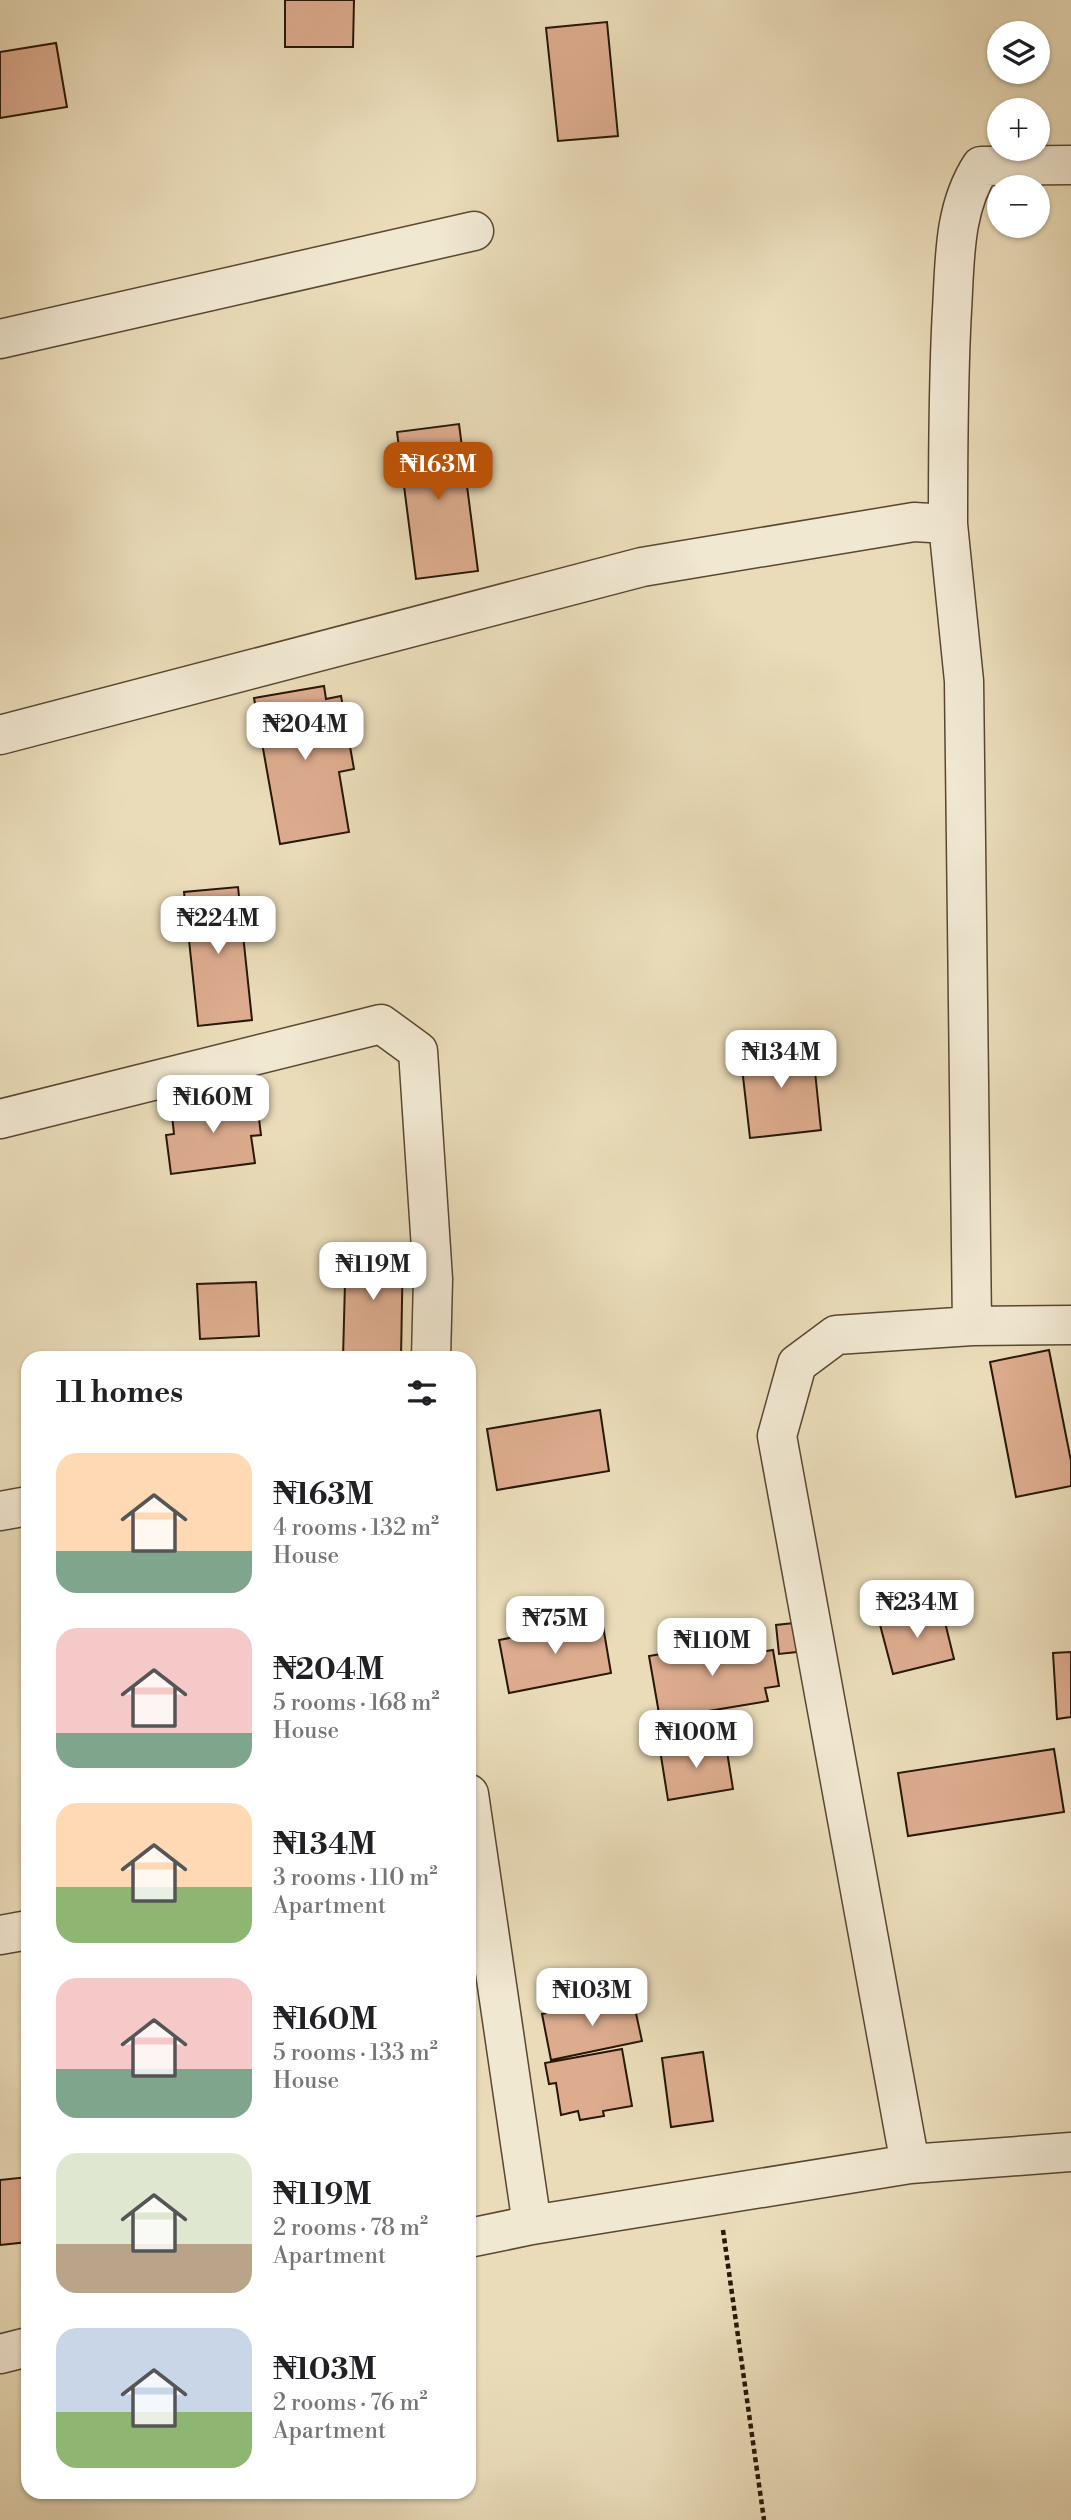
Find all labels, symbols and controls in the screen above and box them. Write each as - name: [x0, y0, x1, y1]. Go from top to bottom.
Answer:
- map controls: [987, 21, 1050, 238]
- button: layers: [987, 21, 1050, 84]
- button: +: [987, 98, 1050, 161]
- button: −: [987, 175, 1050, 238]
- pin: ₦163M: [389, 442, 487, 502]
- text: ₦163M: [400, 451, 476, 479]
- pin: ₦204M: [256, 702, 354, 762]
- text: ₦204M: [263, 711, 347, 739]
- pin: ₦224M: [169, 897, 267, 956]
- text: ₦224M: [177, 905, 259, 933]
- pin: ₦134M: [732, 1030, 830, 1090]
- text: ₦134M: [741, 1039, 821, 1067]
- pin: ₦160M: [164, 1076, 262, 1135]
- text: ₦160M: [173, 1084, 253, 1112]
- pin: ₦119M: [324, 1242, 422, 1302]
- text: ₦119M: [335, 1251, 411, 1279]
- text: 11 homes: [56, 1374, 183, 1412]
- icon: filters: [403, 1374, 441, 1412]
- text: ₦163M: [273, 1476, 373, 1514]
- icon: home: [112, 1481, 196, 1565]
- text: 4 rooms · 132 m²: [273, 1514, 439, 1542]
- text: House: [273, 1542, 339, 1570]
- pin: ₦234M: [868, 1580, 966, 1640]
- text: ₦234M: [876, 1589, 958, 1617]
- pin: ₦75M: [514, 1596, 596, 1656]
- text: ₦75M: [522, 1605, 588, 1633]
- pin: ₦110M: [663, 1618, 761, 1678]
- text: ₦110M: [673, 1627, 751, 1655]
- text: ₦204M: [273, 1651, 384, 1689]
- icon: home: [112, 1656, 196, 1740]
- text: 5 rooms · 168 m²: [273, 1689, 440, 1717]
- pin: ₦100M: [647, 1710, 745, 1770]
- text: House: [273, 1717, 339, 1745]
- text: ₦100M: [655, 1719, 737, 1747]
- text: ₦134M: [273, 1826, 376, 1864]
- icon: home: [112, 1831, 196, 1915]
- text: 3 rooms · 110 m²: [273, 1864, 437, 1892]
- text: Apartment: [273, 1892, 386, 1920]
- pin: ₦103M: [543, 1968, 641, 2028]
- text: ₦103M: [552, 1977, 632, 2005]
- text: ₦160M: [273, 2001, 377, 2039]
- icon: home: [112, 2006, 196, 2090]
- text: 5 rooms · 133 m²: [273, 2039, 438, 2067]
- text: House: [273, 2067, 339, 2095]
- text: ₦119M: [273, 2176, 371, 2214]
- icon: home: [112, 2181, 196, 2265]
- text: 2 rooms · 78 m²: [273, 2214, 428, 2242]
- text: Apartment: [273, 2242, 386, 2270]
- text: ₦103M: [273, 2351, 376, 2389]
- icon: home: [112, 2356, 196, 2440]
- text: 2 rooms · 76 m²: [273, 2389, 428, 2417]
- text: Apartment: [273, 2417, 386, 2445]

